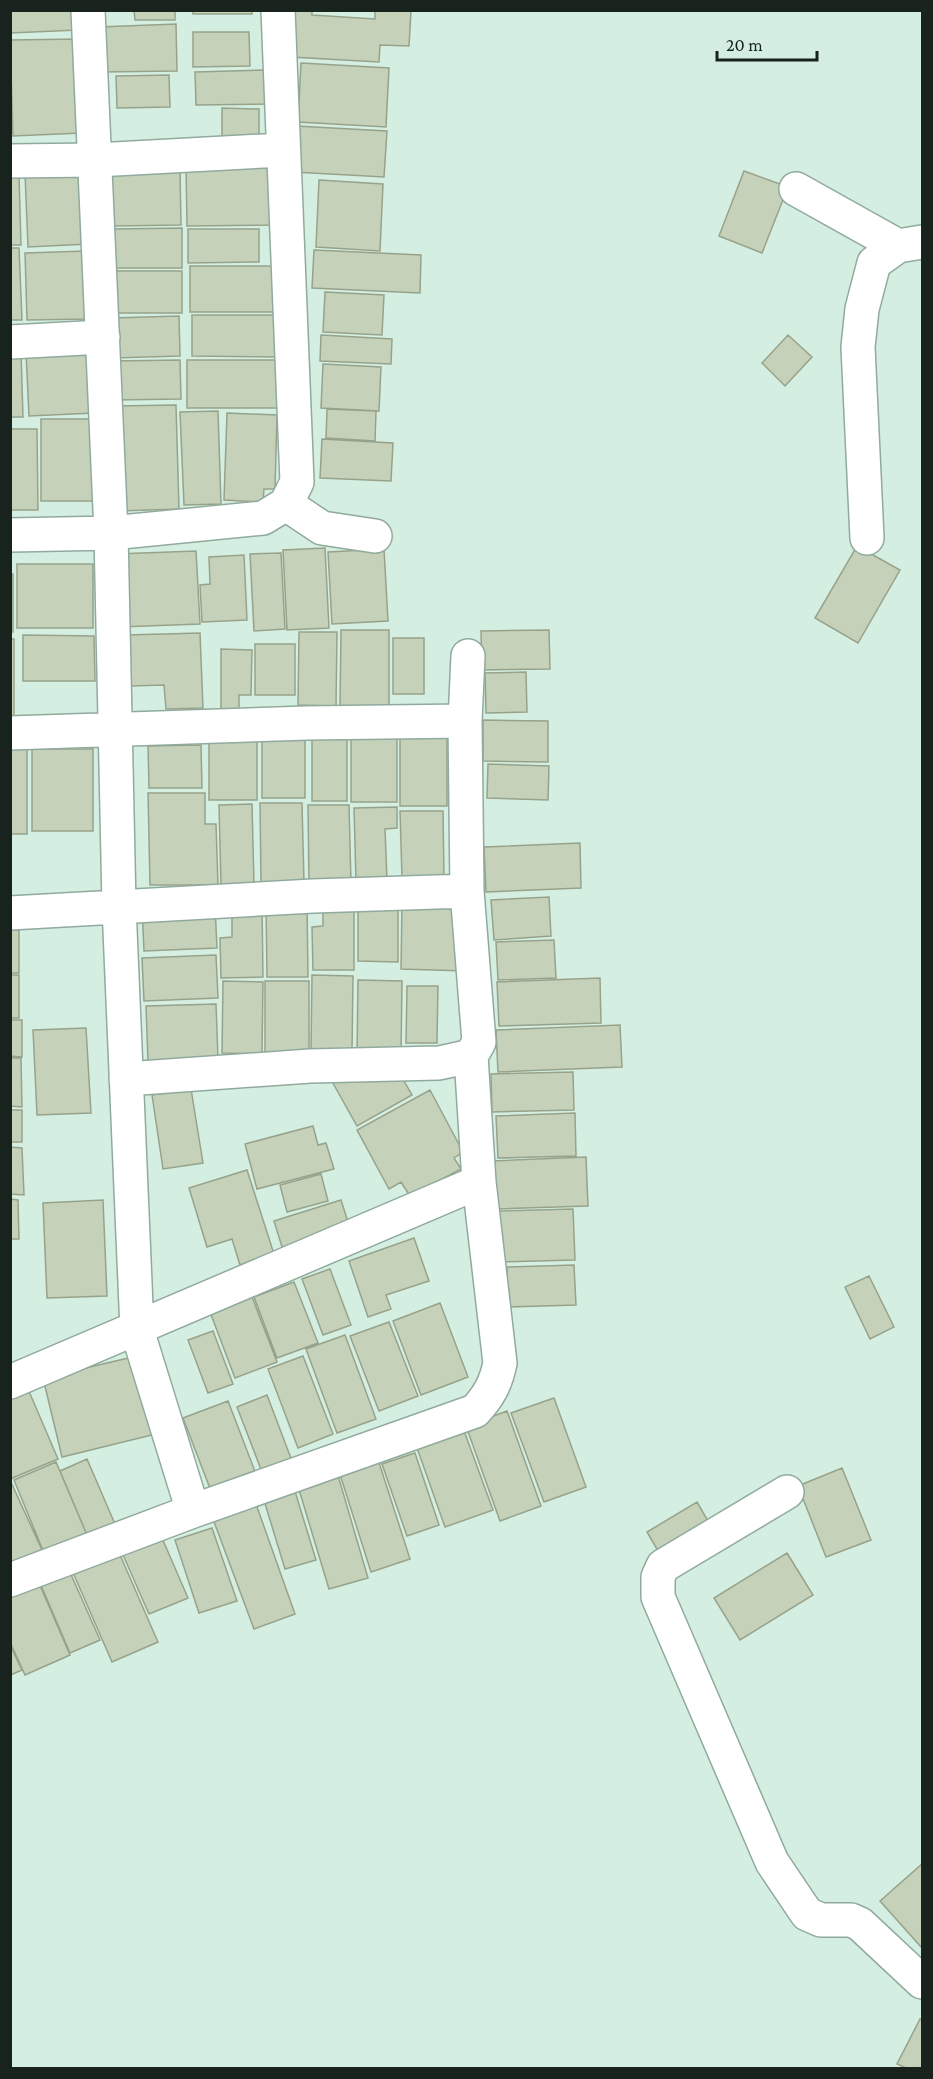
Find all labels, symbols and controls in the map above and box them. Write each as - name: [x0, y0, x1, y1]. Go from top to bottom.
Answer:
- scale bar: [717, 24, 818, 62]
- text: 20 m: [726, 35, 763, 55]

